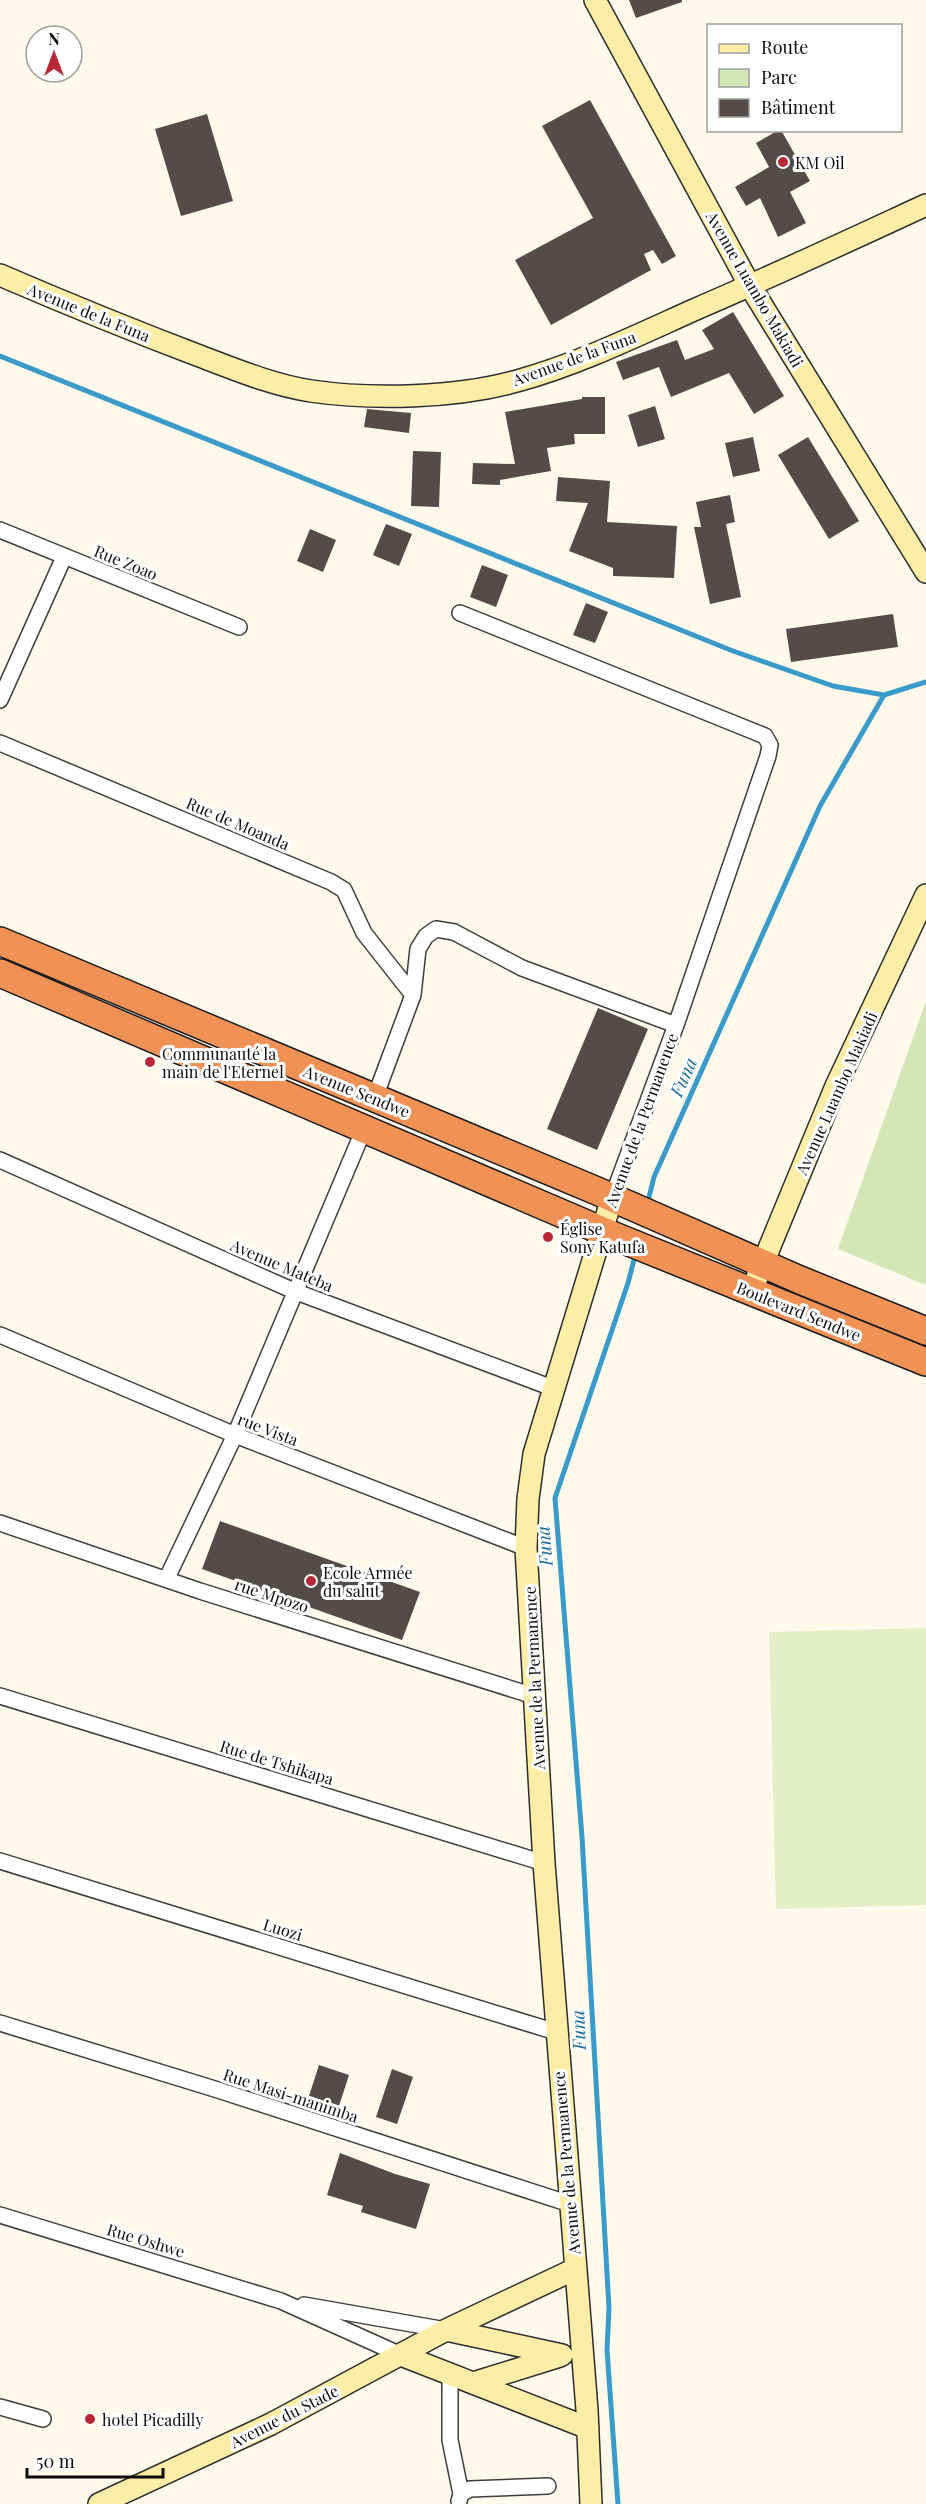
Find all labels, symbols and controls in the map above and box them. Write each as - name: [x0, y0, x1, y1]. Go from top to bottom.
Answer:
- north arrow: [24, 24, 84, 84]
- legend: [707, 24, 902, 132]
- text: N: [48, 28, 60, 49]
- text: Route: [761, 35, 808, 59]
- text: Parc: [761, 65, 797, 89]
- text: Bâtiment: [761, 95, 836, 119]
- place label: KM Oil: [795, 152, 845, 173]
- marker: KM Oil: [776, 155, 790, 169]
- street label: Avenue Luambo Makiadi: [701, 206, 808, 371]
- street label: Avenue de la Funa: [24, 278, 153, 346]
- street label: Avenue de la Funa: [508, 326, 639, 390]
- street label: Rue Zoao: [91, 540, 161, 584]
- street label: Rue de Moanda: [183, 792, 293, 854]
- street label: Avenue Luambo Makiadi: [790, 1008, 882, 1179]
- street label: Avenue de la Permanence: [599, 1030, 682, 1211]
- place label: Communauté la main de l'Eternel: [162, 1043, 284, 1082]
- water label: Funa: [663, 1054, 702, 1101]
- marker: Communauté la main de l'Eternel: [143, 1055, 157, 1069]
- street label: Avenue Sendwe: [300, 1060, 413, 1122]
- place label: Église Sony Katufa: [560, 1218, 645, 1257]
- marker: Église Sony Katufa: [541, 1230, 555, 1244]
- street label: Avenue Mateba: [227, 1234, 336, 1296]
- street label: Boulevard Sendwe: [734, 1277, 864, 1345]
- street label: rue Vista: [235, 1408, 301, 1450]
- water label: Funa: [530, 1525, 558, 1568]
- place label: Ecole Armée du salut: [323, 1562, 413, 1601]
- street label: rue Mpozo: [232, 1573, 312, 1617]
- marker: Ecole Armée du salut: [304, 1574, 318, 1588]
- street label: Avenue de la Permanence: [519, 1586, 549, 1771]
- street label: Rue de Tshikapa: [218, 1735, 336, 1789]
- street label: Luozi: [261, 1913, 305, 1945]
- water label: Funa: [565, 2009, 591, 2052]
- street label: Rue Masi-manimba: [221, 2063, 361, 2127]
- street label: Avenue de la Permanence: [548, 2071, 585, 2256]
- street label: Rue Oshwe: [105, 2218, 187, 2262]
- street label: Avenue du Stade: [225, 2380, 342, 2453]
- place label: hotel Picadilly: [102, 2409, 204, 2430]
- marker: hotel Picadilly: [83, 2412, 97, 2426]
- scale bar: [27, 2441, 164, 2479]
- text: 50 m: [36, 2449, 75, 2473]

